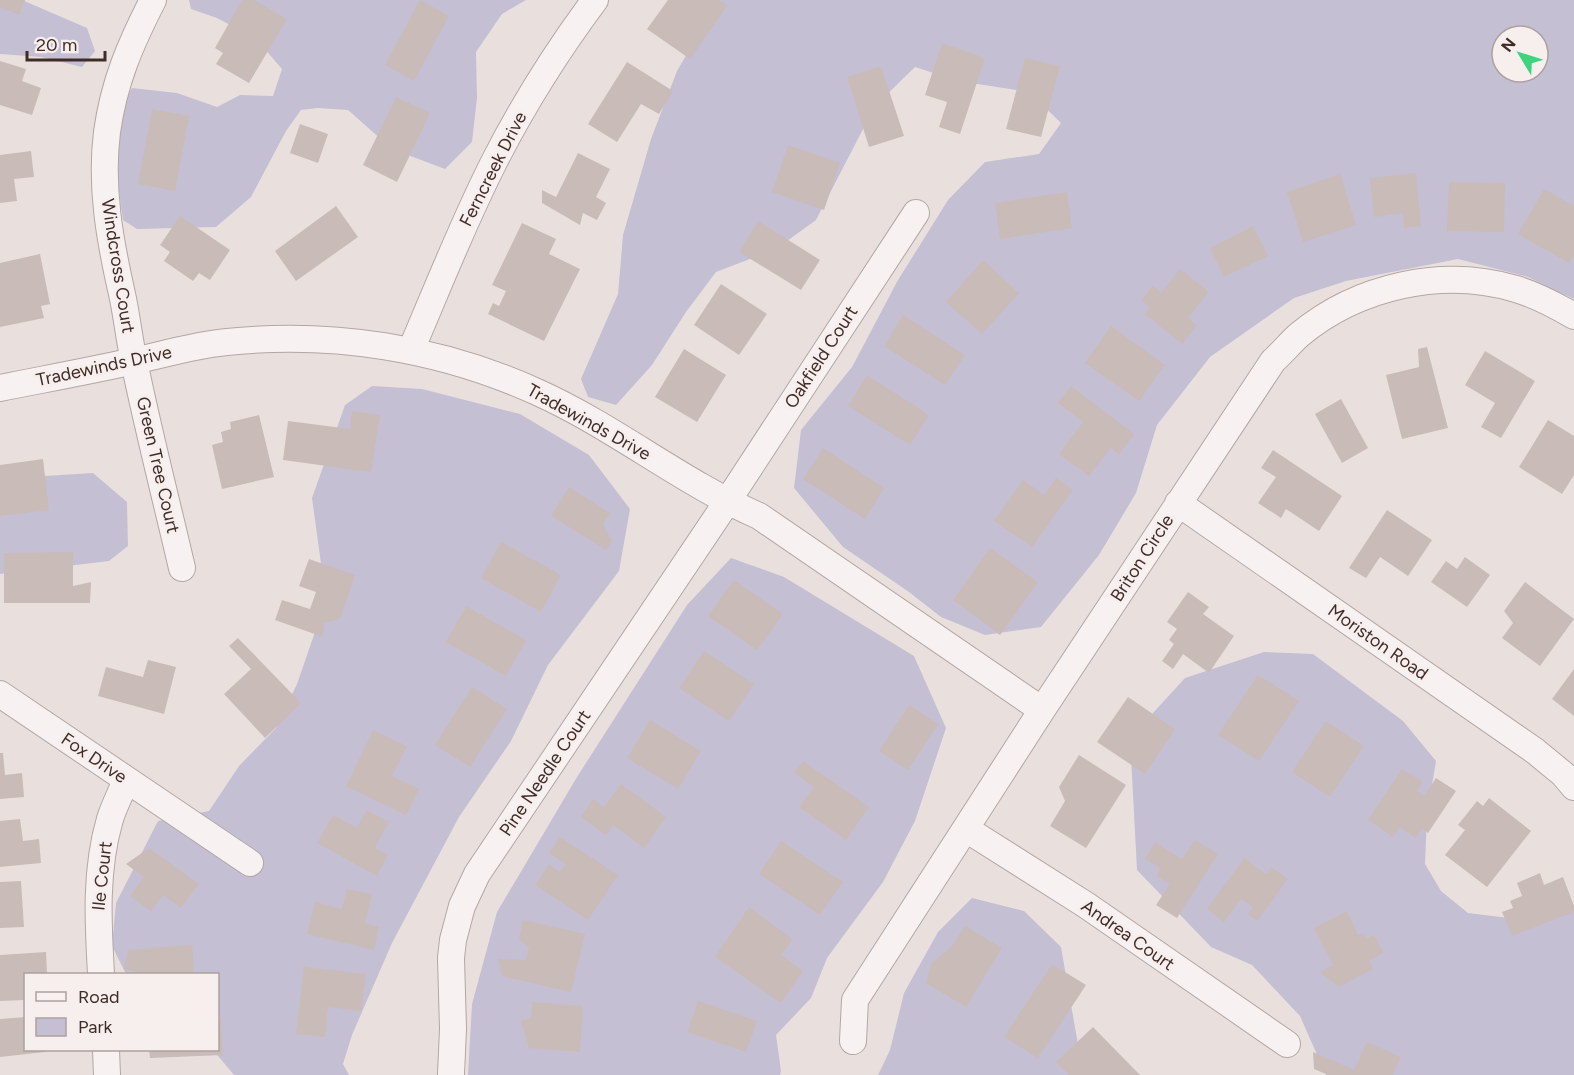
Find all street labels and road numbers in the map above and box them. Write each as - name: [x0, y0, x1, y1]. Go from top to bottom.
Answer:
- street label: Ferncreek Drive: [455, 108, 531, 230]
- street label: Windcross Court: [97, 197, 140, 335]
- street label: Oakfield Court: [780, 301, 862, 412]
- street label: Tradewinds Drive: [34, 341, 174, 391]
- street label: Tradewinds Drive: [523, 379, 655, 465]
- street label: Green Tree Court: [132, 395, 184, 536]
- street label: Briton Circle: [1106, 510, 1178, 606]
- street label: Moriston Road: [1324, 599, 1432, 685]
- street label: Pine Needle Court: [495, 705, 596, 840]
- street label: Fox Drive: [57, 728, 131, 788]
- street label: Ile Court: [87, 840, 117, 912]
- street label: Andrea Court: [1077, 895, 1179, 975]

